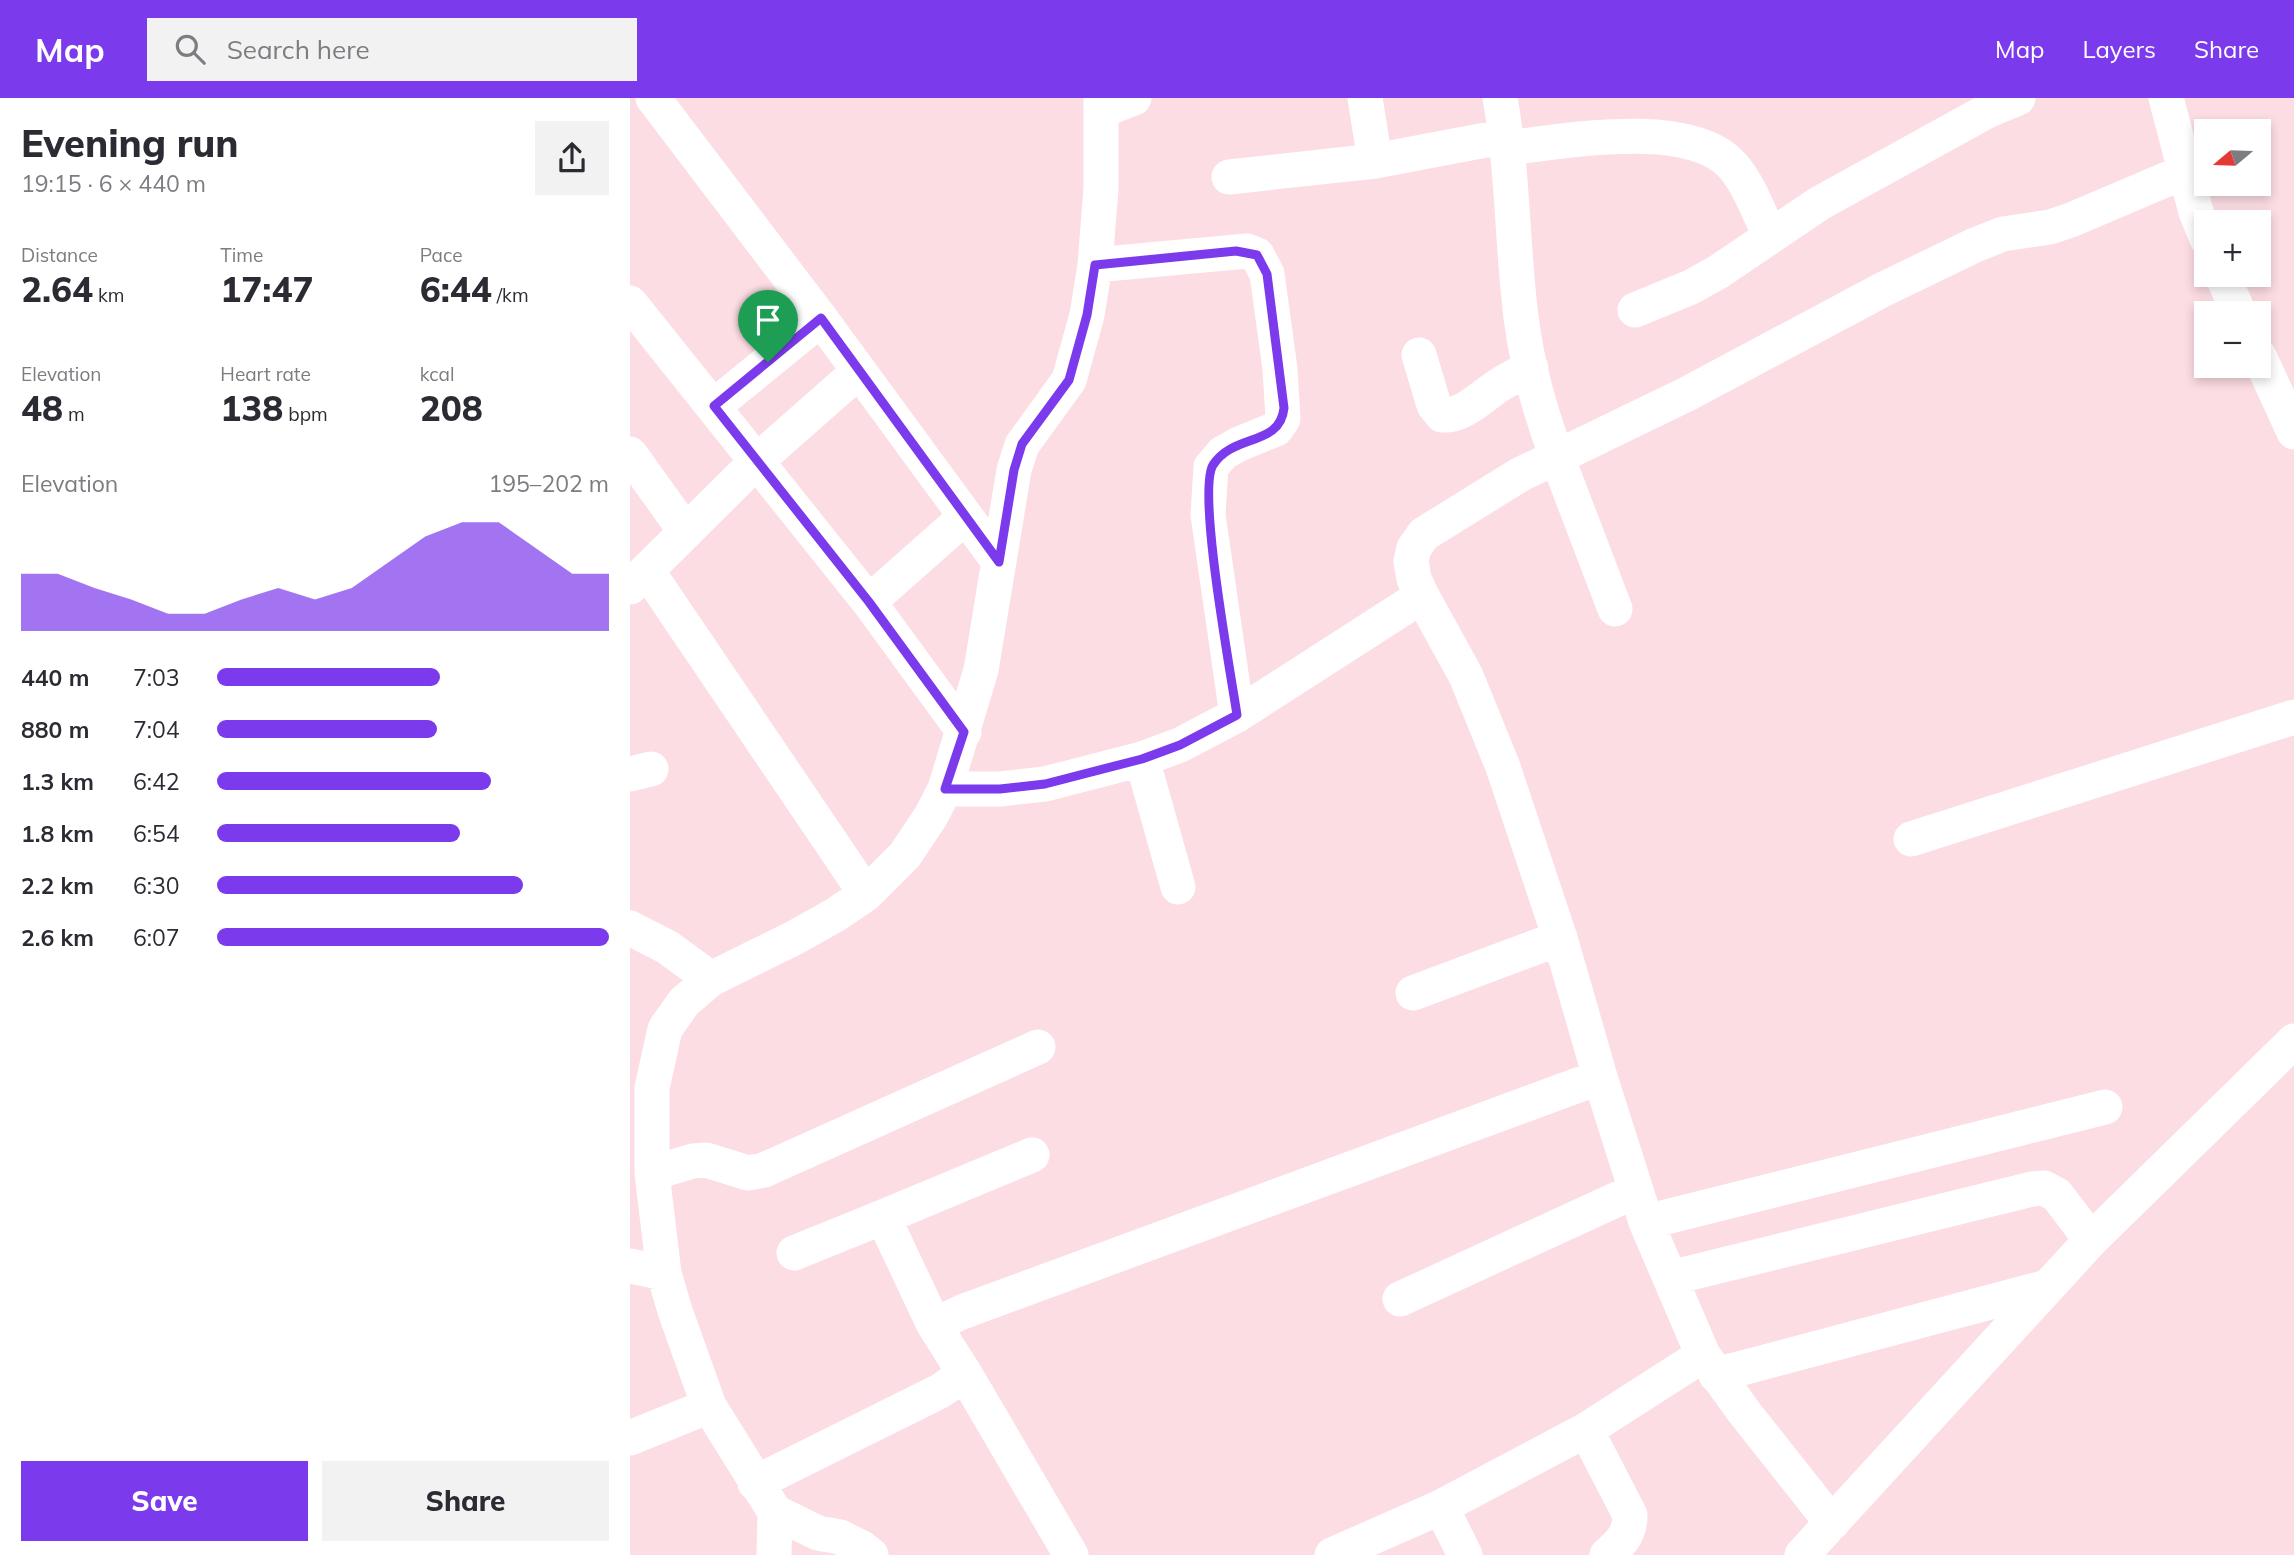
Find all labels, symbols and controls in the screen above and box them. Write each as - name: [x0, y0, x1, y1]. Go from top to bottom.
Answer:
- search box: [147, 18, 637, 81]
- text: Map: [35, 29, 105, 70]
- icon: search: [171, 30, 209, 68]
- text: Search here: [227, 33, 370, 66]
- text: Map: [1995, 34, 2044, 64]
- text: Layers: [2082, 34, 2156, 64]
- text: Share: [2194, 34, 2259, 64]
- text: Evening run: [21, 119, 239, 167]
- north arrow: [2194, 119, 2272, 196]
- map controls: [2194, 119, 2271, 378]
- button: share: [535, 121, 609, 195]
- text: 19:15 · 6 × 440 m: [21, 169, 206, 198]
- button: +: [2194, 210, 2271, 287]
- text: Distance: [21, 243, 98, 267]
- text: Time: [220, 243, 263, 267]
- text: Pace: [420, 243, 463, 267]
- text: 2.64: [21, 267, 93, 311]
- text: 17:47: [220, 267, 313, 311]
- text: 6:44: [420, 267, 492, 311]
- text: km: [93, 283, 125, 307]
- text: /km: [492, 283, 529, 307]
- pin: [738, 290, 798, 362]
- icon: arrive: [749, 301, 787, 339]
- button: −: [2194, 301, 2271, 378]
- text: Elevation: [21, 362, 101, 386]
- text: Heart rate: [220, 362, 311, 386]
- text: kcal: [420, 362, 454, 386]
- text: 48: [21, 386, 63, 430]
- text: 138: [220, 386, 283, 430]
- text: 208: [420, 386, 483, 430]
- text: m: [63, 402, 85, 426]
- text: bpm: [283, 402, 328, 426]
- text: Elevation: [21, 469, 118, 498]
- text: 195–202 m: [488, 469, 609, 498]
- text: 440 m: [21, 663, 89, 692]
- text: 7:03: [133, 663, 180, 692]
- text: 880 m: [21, 715, 89, 744]
- text: 7:04: [133, 715, 180, 744]
- text: 1.3 km: [21, 767, 94, 796]
- text: 6:42: [133, 767, 180, 796]
- text: 1.8 km: [21, 819, 94, 848]
- text: 6:54: [133, 819, 180, 848]
- text: 2.2 km: [21, 871, 94, 900]
- text: 6:30: [133, 871, 180, 900]
- text: 2.6 km: [21, 923, 94, 952]
- text: 6:07: [133, 923, 180, 952]
- button: Save: [21, 1461, 308, 1541]
- button: Share: [322, 1461, 609, 1541]

